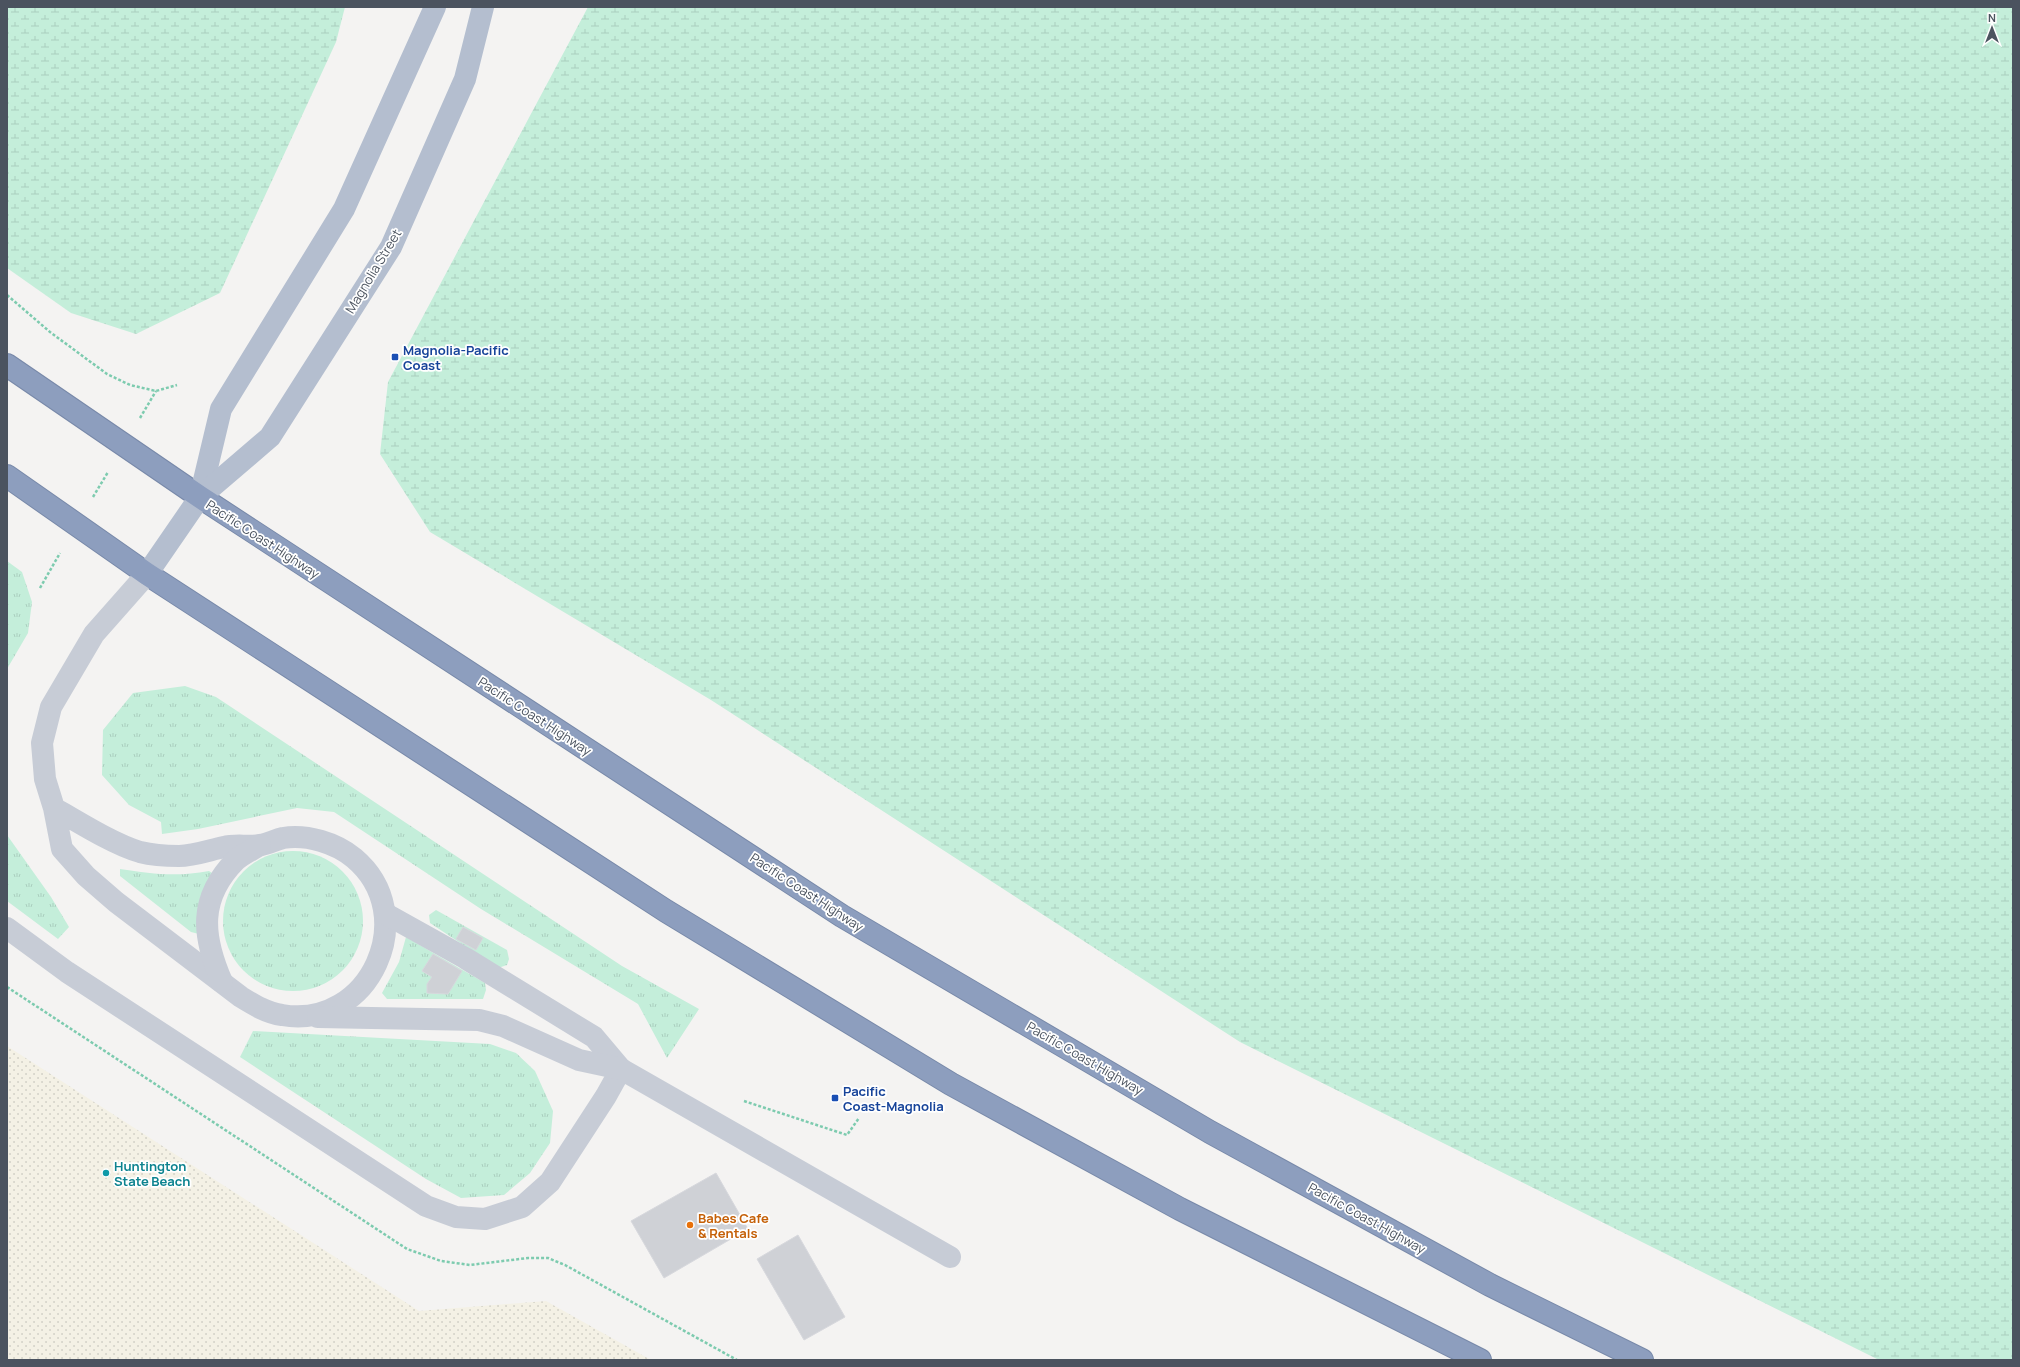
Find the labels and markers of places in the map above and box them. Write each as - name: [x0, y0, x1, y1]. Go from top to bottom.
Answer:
- place label: Magnolia-Pacific Coast: [403, 341, 509, 374]
- marker: Magnolia-Pacific Coast: [390, 352, 400, 362]
- place label: Pacific Coast-Magnolia: [843, 1082, 944, 1115]
- marker: Pacific Coast-Magnolia: [830, 1093, 840, 1103]
- place label: Huntington State Beach: [114, 1157, 190, 1190]
- marker: Huntington State Beach: [101, 1168, 111, 1178]
- place label: Babes Cafe & Rentals: [698, 1209, 769, 1242]
- marker: Babes Cafe & Rentals: [685, 1220, 695, 1230]

